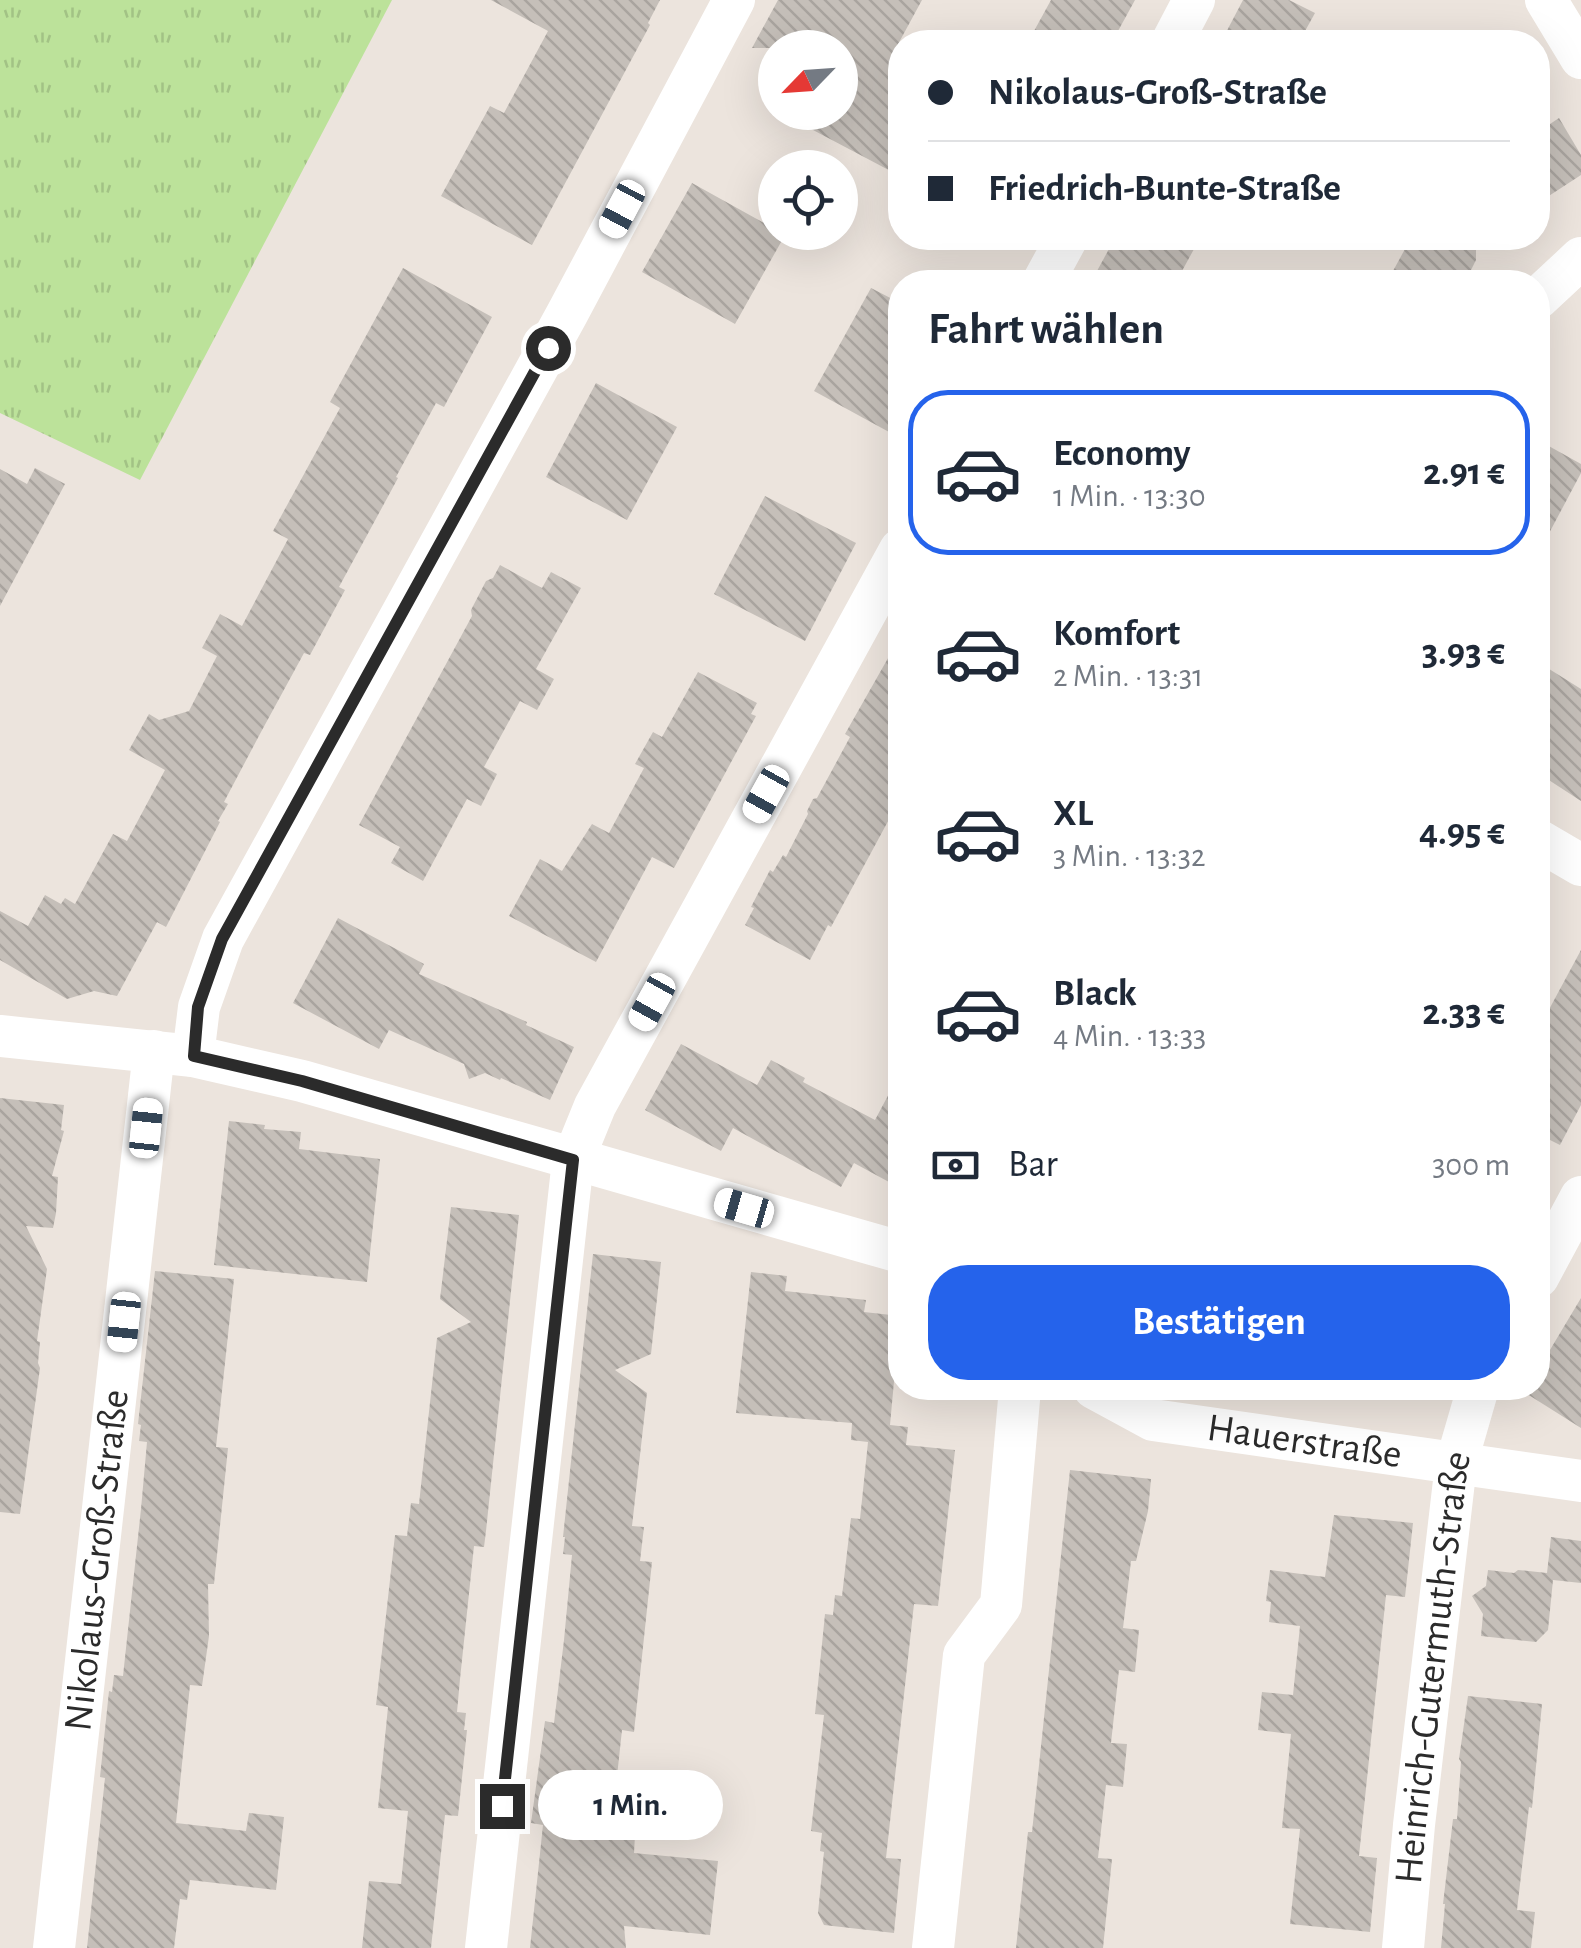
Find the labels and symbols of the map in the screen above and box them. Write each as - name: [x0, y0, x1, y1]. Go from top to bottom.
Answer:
- north arrow: [758, 30, 858, 130]
- car: [595, 175, 649, 243]
- route start: [526, 326, 571, 371]
- car: [738, 760, 794, 828]
- car: [624, 968, 680, 1036]
- car: [128, 1097, 164, 1159]
- car: [711, 1185, 777, 1231]
- car: [106, 1291, 142, 1353]
- street label: Nikolaus-Groß-Straße: [58, 1388, 136, 1733]
- street label: Hauerstraße: [1205, 1408, 1404, 1475]
- street label: Heinrich-Gutermuth-Straße: [1389, 1446, 1479, 1885]
- callout: 1 Min.: [537, 1771, 722, 1841]
- route end: [480, 1784, 525, 1829]

